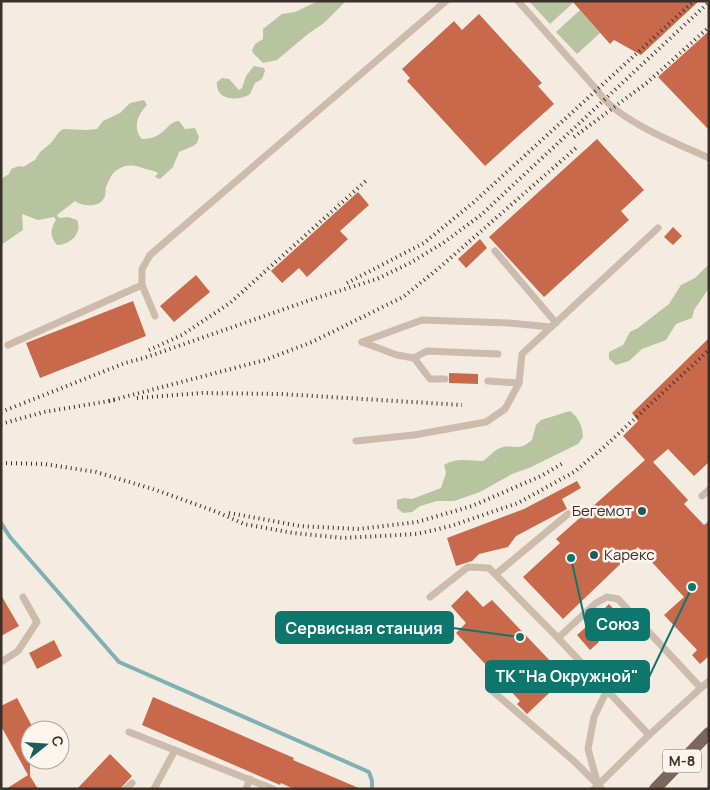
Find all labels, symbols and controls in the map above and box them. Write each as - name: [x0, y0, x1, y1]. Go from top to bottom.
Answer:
- place label: Бегемот: [572, 500, 632, 521]
- marker: Бегемот: [636, 505, 648, 517]
- place label: Карекс: [604, 544, 654, 565]
- marker: Карекс: [588, 549, 600, 561]
- callout: Союз: [586, 609, 649, 640]
- callout: Сервисная станция: [276, 612, 453, 643]
- text: Союз: [596, 613, 640, 635]
- text: Сервисная станция: [285, 617, 443, 639]
- callout: ТК "На Окружной": [486, 661, 649, 692]
- text: ТК "На Окружной": [496, 665, 638, 687]
- north arrow: [20, 720, 70, 770]
- text: С: [47, 733, 69, 749]
- road number: М-8: [663, 749, 701, 772]

